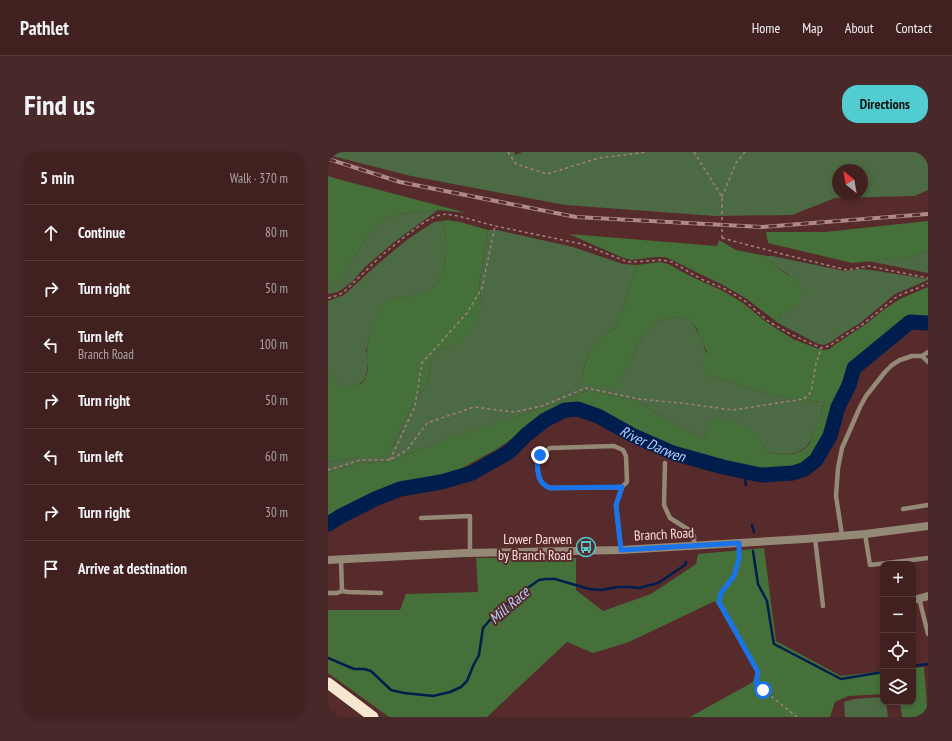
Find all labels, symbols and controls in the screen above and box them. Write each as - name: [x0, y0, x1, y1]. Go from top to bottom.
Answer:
- text: Pathlet: [20, 16, 69, 40]
- text: Home: [752, 19, 780, 37]
- text: Map: [802, 19, 823, 37]
- text: About: [845, 19, 874, 37]
- text: Contact: [896, 19, 932, 37]
- button: Directions: [842, 85, 928, 123]
- text: Find us: [24, 86, 95, 123]
- north arrow: [832, 164, 868, 200]
- text: 5 min: [40, 167, 74, 189]
- text: Walk · 370 m: [230, 170, 288, 187]
- icon: ahead: [40, 222, 62, 244]
- text: Continue: [78, 223, 125, 242]
- text: 80 m: [265, 224, 288, 241]
- icon: right: [40, 278, 62, 300]
- text: Turn right: [78, 279, 130, 298]
- text: 50 m: [265, 280, 288, 297]
- text: Turn left: [78, 327, 123, 346]
- icon: left: [40, 334, 62, 356]
- text: 100 m: [259, 336, 288, 353]
- text: Branch Road: [78, 346, 134, 363]
- icon: right: [40, 390, 62, 412]
- text: Turn right: [78, 391, 130, 410]
- text: 50 m: [265, 392, 288, 409]
- water label: River Darwen: [617, 421, 689, 466]
- icon: left: [40, 446, 62, 468]
- route end: [531, 446, 549, 464]
- text: Turn left: [78, 447, 123, 466]
- text: 60 m: [265, 448, 288, 465]
- icon: right: [40, 502, 62, 524]
- text: Turn right: [78, 503, 130, 522]
- text: 30 m: [265, 504, 288, 521]
- street label: Branch Road: [633, 523, 695, 545]
- place label: Lower Darwen by Branch Road: [498, 530, 572, 564]
- bus stop icon: Lower Darwen by Branch Road: [575, 536, 597, 558]
- icon: arrive: [40, 558, 62, 580]
- text: Arrive at destination: [78, 559, 187, 578]
- map controls: [880, 561, 916, 705]
- button: +: [880, 561, 916, 597]
- water label: Mill Race: [485, 582, 534, 628]
- button: −: [880, 597, 916, 633]
- button: locate: [880, 633, 916, 669]
- button: layers: [880, 669, 916, 705]
- route start: [754, 681, 772, 699]

